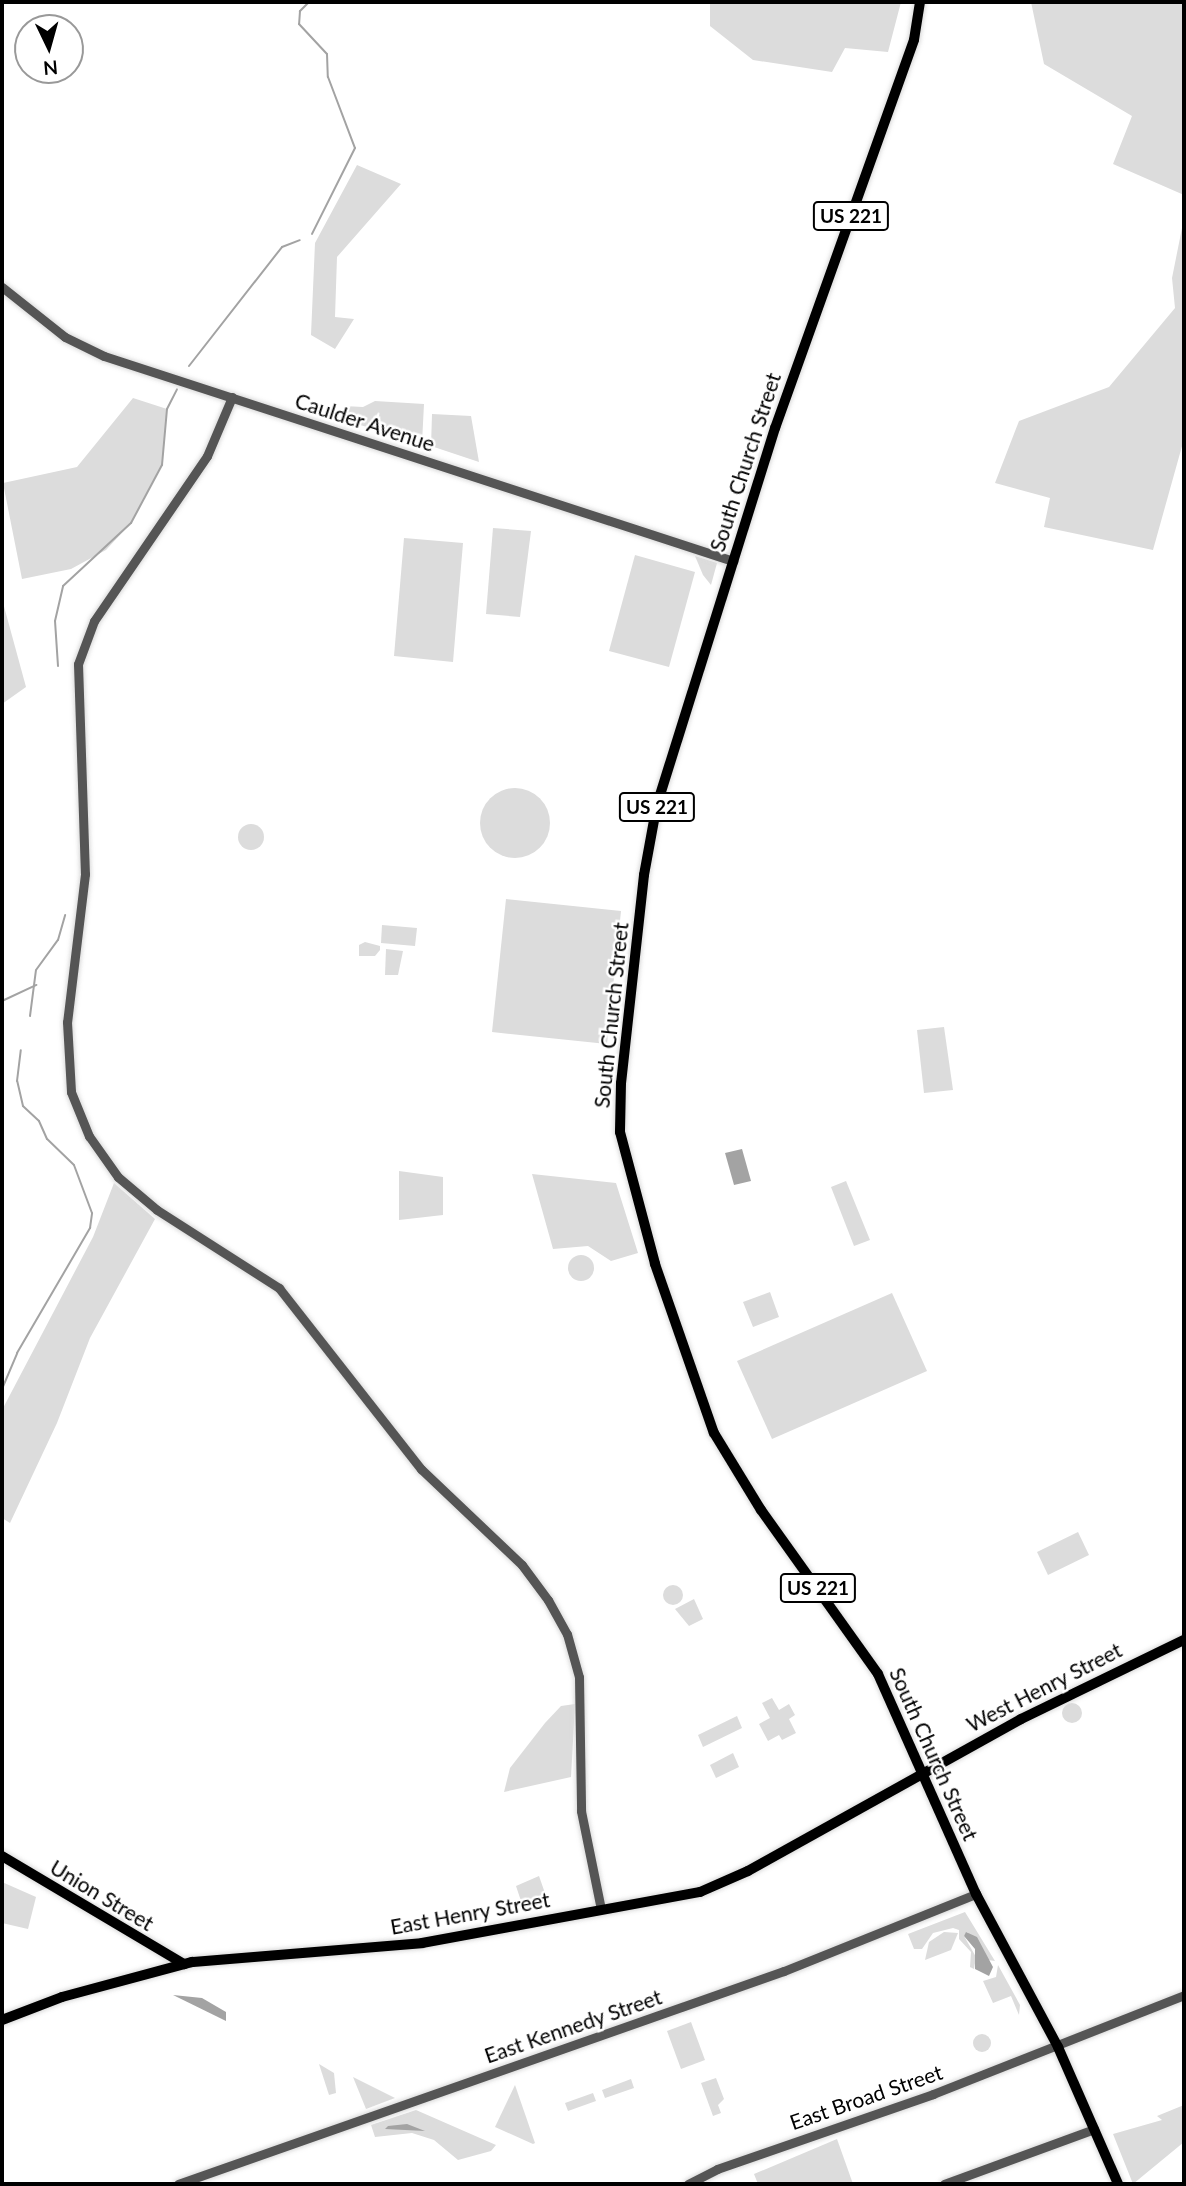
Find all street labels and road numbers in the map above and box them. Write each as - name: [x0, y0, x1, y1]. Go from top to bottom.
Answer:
- road number: US 221: [812, 200, 890, 232]
- street label: South Church Street: [704, 369, 786, 555]
- street label: Caulder Avenue: [291, 387, 439, 457]
- road number: US 221: [618, 792, 696, 822]
- street label: South Church Street: [589, 921, 633, 1109]
- road number: US 221: [780, 1572, 856, 1604]
- street label: West Henry Street: [962, 1637, 1126, 1737]
- street label: South Church Street: [885, 1664, 983, 1844]
- street label: Union Street: [46, 1854, 158, 1936]
- street label: East Henry Street: [388, 1887, 552, 1939]
- street label: East Kennedy Street: [481, 1984, 665, 2068]
- street label: East Broad Street: [786, 2059, 946, 2135]

